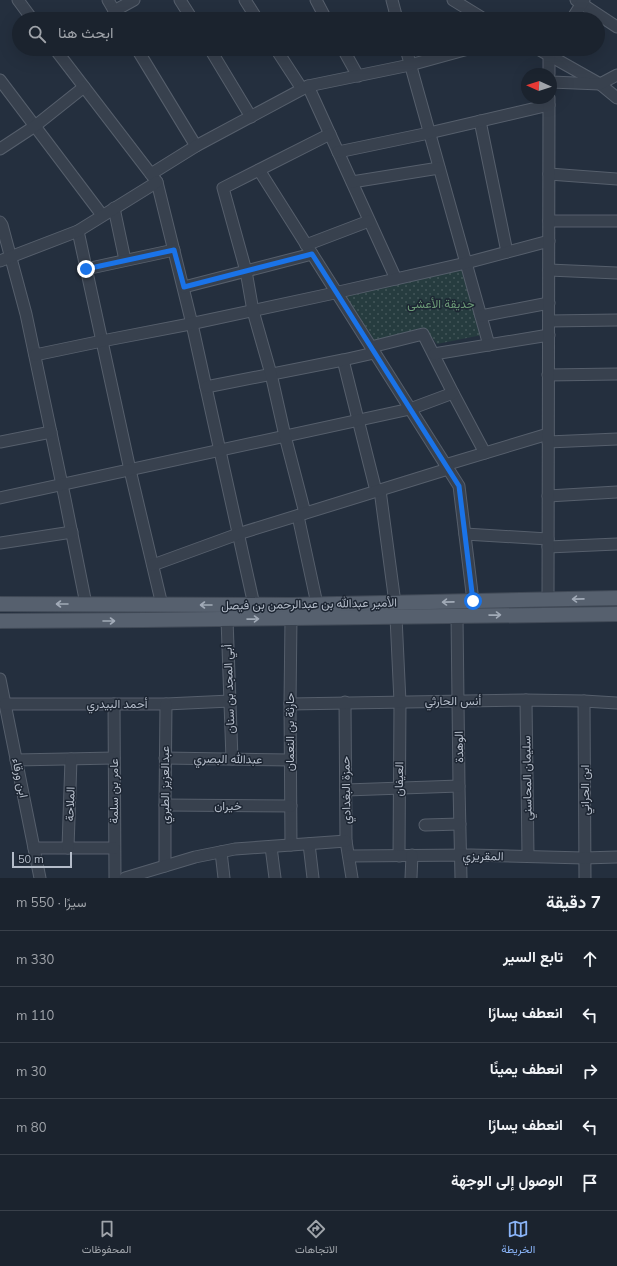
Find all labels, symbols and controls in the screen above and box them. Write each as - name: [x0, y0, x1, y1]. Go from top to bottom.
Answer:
- search box: [12, 12, 605, 56]
- icon: search: [26, 23, 48, 45]
- text: ابحث هنا: [58, 23, 113, 42]
- north arrow: [521, 68, 557, 104]
- route end: [77, 260, 95, 278]
- park label: حديقة الأعشى: [407, 296, 475, 312]
- route start: [464, 592, 482, 610]
- street label: الأمير عبدالله بن عبدالرحمن بن فيصل: [221, 594, 397, 614]
- one-way arrow: [572, 595, 585, 603]
- one-way arrow: [442, 598, 455, 606]
- one-way arrow: [56, 600, 69, 608]
- one-way arrow: [200, 601, 213, 609]
- one-way arrow: [488, 611, 501, 619]
- one-way arrow: [246, 615, 259, 623]
- one-way arrow: [102, 617, 115, 625]
- street label: أبي المجد بن سنان: [219, 644, 241, 734]
- street label: حارثة بن النعمان: [282, 693, 298, 771]
- street label: أنس الحارثي: [425, 693, 481, 711]
- street label: أحمد البيدري: [87, 696, 148, 714]
- street label: الوهدة: [451, 731, 467, 763]
- street label: سليمان المحاسني: [518, 736, 538, 820]
- street label: عبدالعزيز الطبري: [157, 746, 175, 824]
- street label: عبدالله البصري: [193, 750, 263, 770]
- street label: حمزة البغدادي: [337, 756, 357, 824]
- street label: ابن ورقاء: [8, 757, 32, 799]
- street label: عامر بن سلمة: [106, 758, 122, 824]
- street label: العيفان: [391, 762, 406, 796]
- street label: ابن الحراني: [577, 765, 595, 815]
- street label: الملاحة: [61, 786, 78, 822]
- street label: خيران: [214, 798, 242, 814]
- street label: المقريزي: [462, 848, 504, 866]
- scale bar: [12, 850, 72, 869]
- text: 50 m: [18, 852, 44, 866]
- text: 7 دقيقة: [546, 891, 601, 912]
- text: سيرًا · 550 m: [16, 894, 87, 910]
- text: تابع السير: [503, 947, 563, 966]
- icon: ahead: [579, 948, 601, 970]
- text: 330 m: [16, 951, 54, 967]
- text: انعطف يسارًا: [488, 1003, 563, 1022]
- icon: left: [579, 1004, 601, 1026]
- text: 110 m: [16, 1007, 54, 1023]
- text: انعطف يمينًا: [490, 1059, 563, 1078]
- icon: right: [579, 1060, 601, 1082]
- text: 30 m: [16, 1063, 46, 1079]
- text: انعطف يسارًا: [488, 1115, 563, 1134]
- icon: left: [579, 1116, 601, 1138]
- text: 80 m: [16, 1119, 46, 1135]
- text: الوصول إلى الوجهة: [451, 1171, 563, 1190]
- icon: arrive: [579, 1172, 601, 1194]
- tab: المحفوظات: [82, 1218, 131, 1259]
- tab: الاتجاهات: [295, 1218, 338, 1259]
- tab: الخريطة: [501, 1218, 535, 1259]

